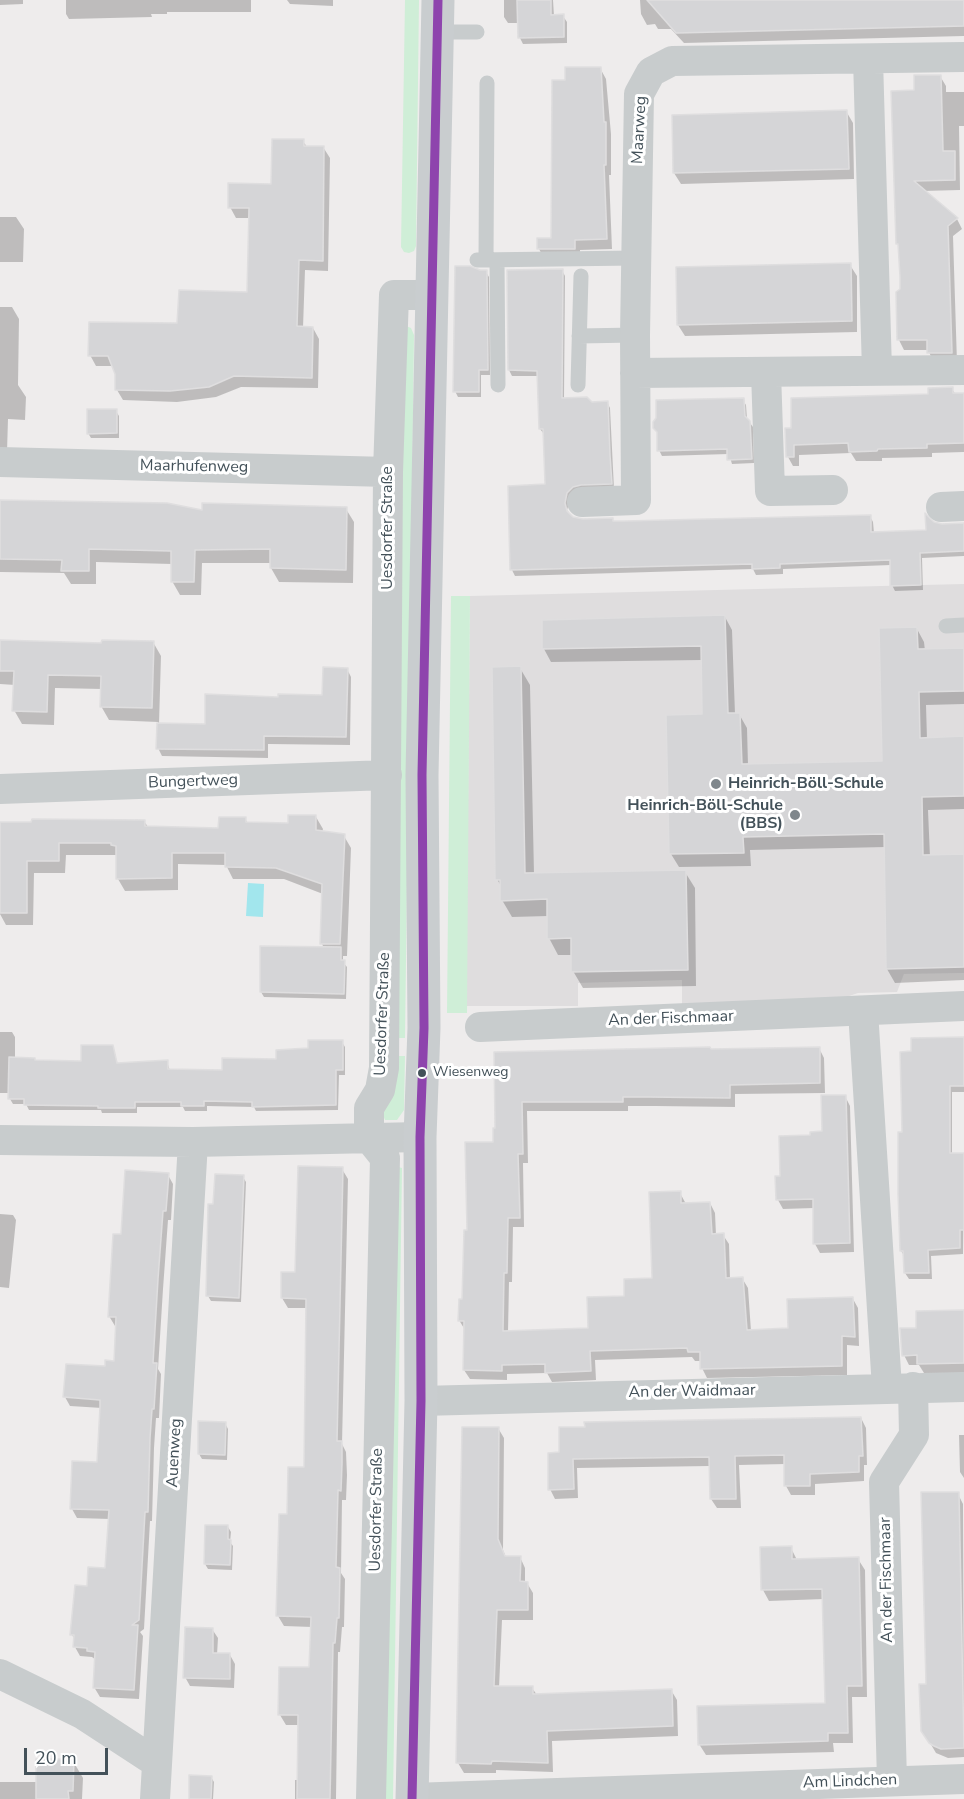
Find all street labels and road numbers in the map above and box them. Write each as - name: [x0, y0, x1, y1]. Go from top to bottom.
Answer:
- street label: Maarweg: [629, 96, 651, 164]
- street label: Maarhufenweg: [140, 456, 248, 478]
- street label: Uesdorfer Straße: [378, 466, 398, 590]
- street label: Bungertweg: [148, 771, 238, 793]
- street label: Uesdorfer Straße: [371, 952, 395, 1076]
- street label: An der Fischmaar: [608, 1007, 734, 1031]
- street label: An der Waidmaar: [628, 1381, 756, 1403]
- street label: Auenweg: [164, 1418, 186, 1488]
- street label: Uesdorfer Straße: [366, 1448, 388, 1572]
- street label: An der Fischmaar: [876, 1517, 898, 1643]
- street label: Am Lindchen: [803, 1771, 897, 1793]

